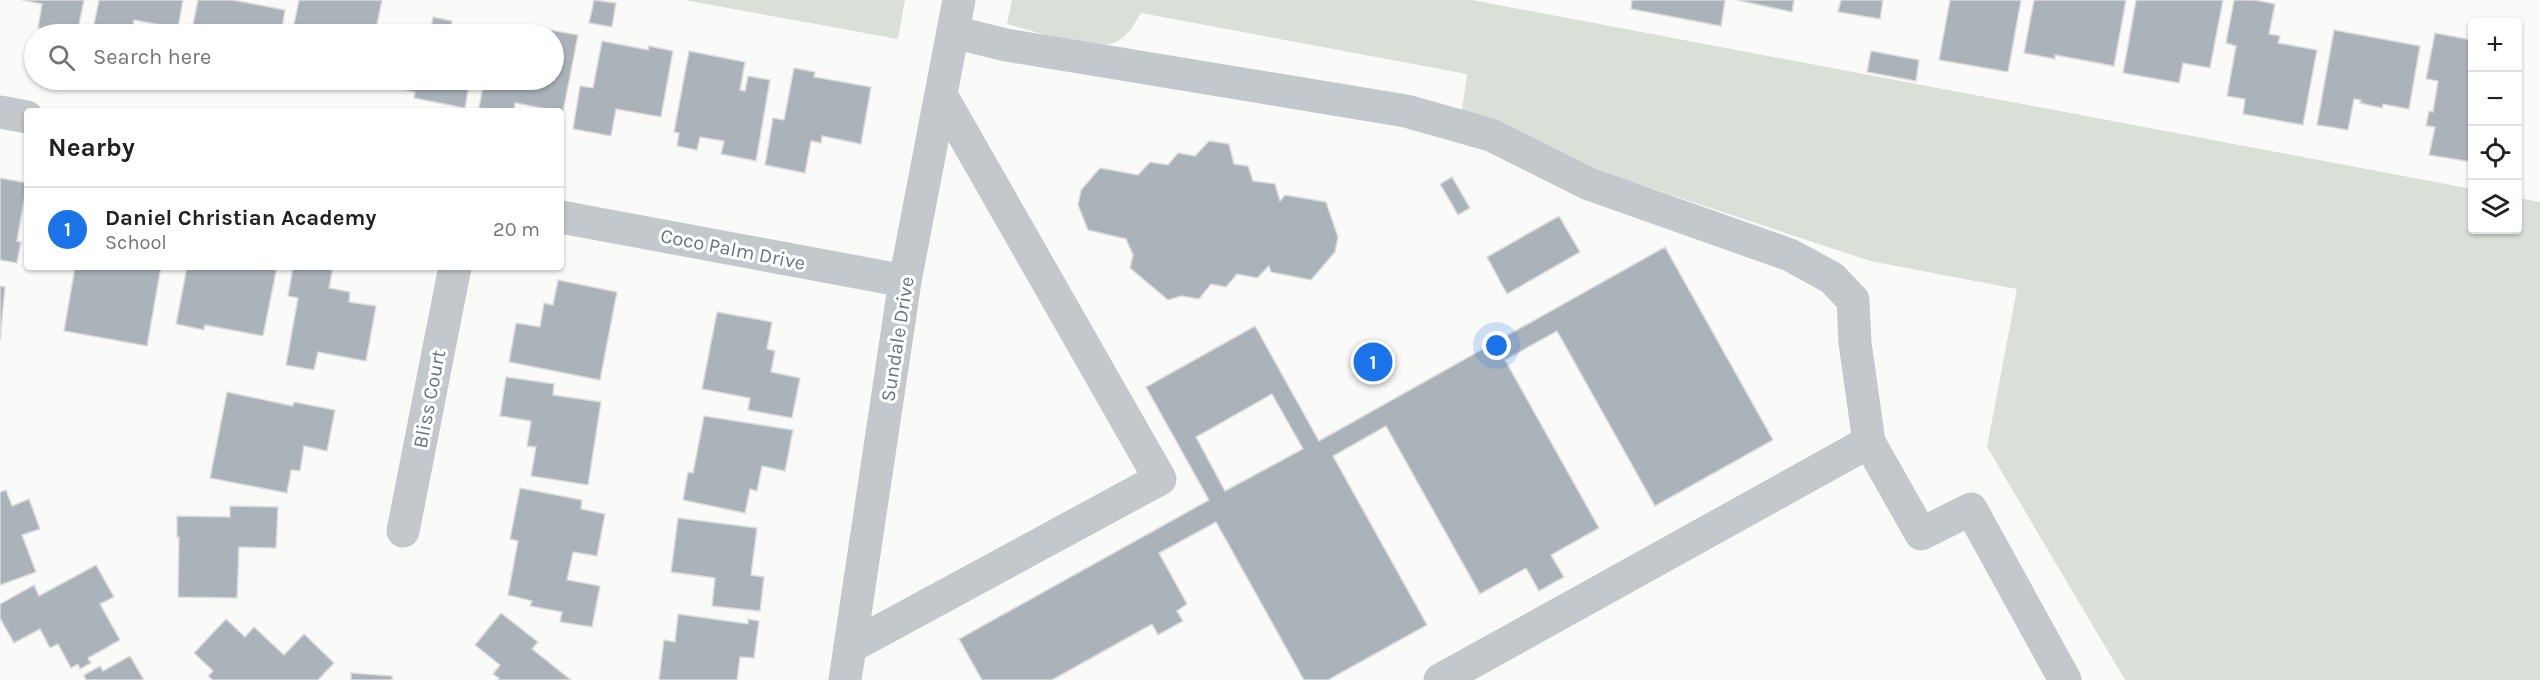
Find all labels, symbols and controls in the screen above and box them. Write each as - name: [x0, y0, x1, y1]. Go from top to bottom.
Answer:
- map controls: [2468, 18, 2522, 234]
- button: +: [2468, 18, 2522, 72]
- search box: [24, 24, 564, 90]
- icon: search: [45, 41, 78, 74]
- text: Search here: [93, 44, 211, 70]
- button: −: [2468, 72, 2522, 126]
- button: locate: [2468, 126, 2522, 180]
- text: Nearby: [48, 132, 135, 163]
- button: layers: [2468, 180, 2522, 234]
- text: Daniel Christian Academy: [105, 205, 376, 231]
- text: 1: [64, 218, 71, 241]
- text: 20 m: [493, 218, 540, 241]
- street label: Coco Palm Drive: [659, 224, 807, 275]
- text: School: [105, 231, 167, 254]
- street label: Sundale Drive: [876, 275, 919, 403]
- your location: [1482, 331, 1511, 360]
- pin: 1: [1354, 340, 1392, 385]
- street label: Bliss Court: [409, 347, 450, 450]

